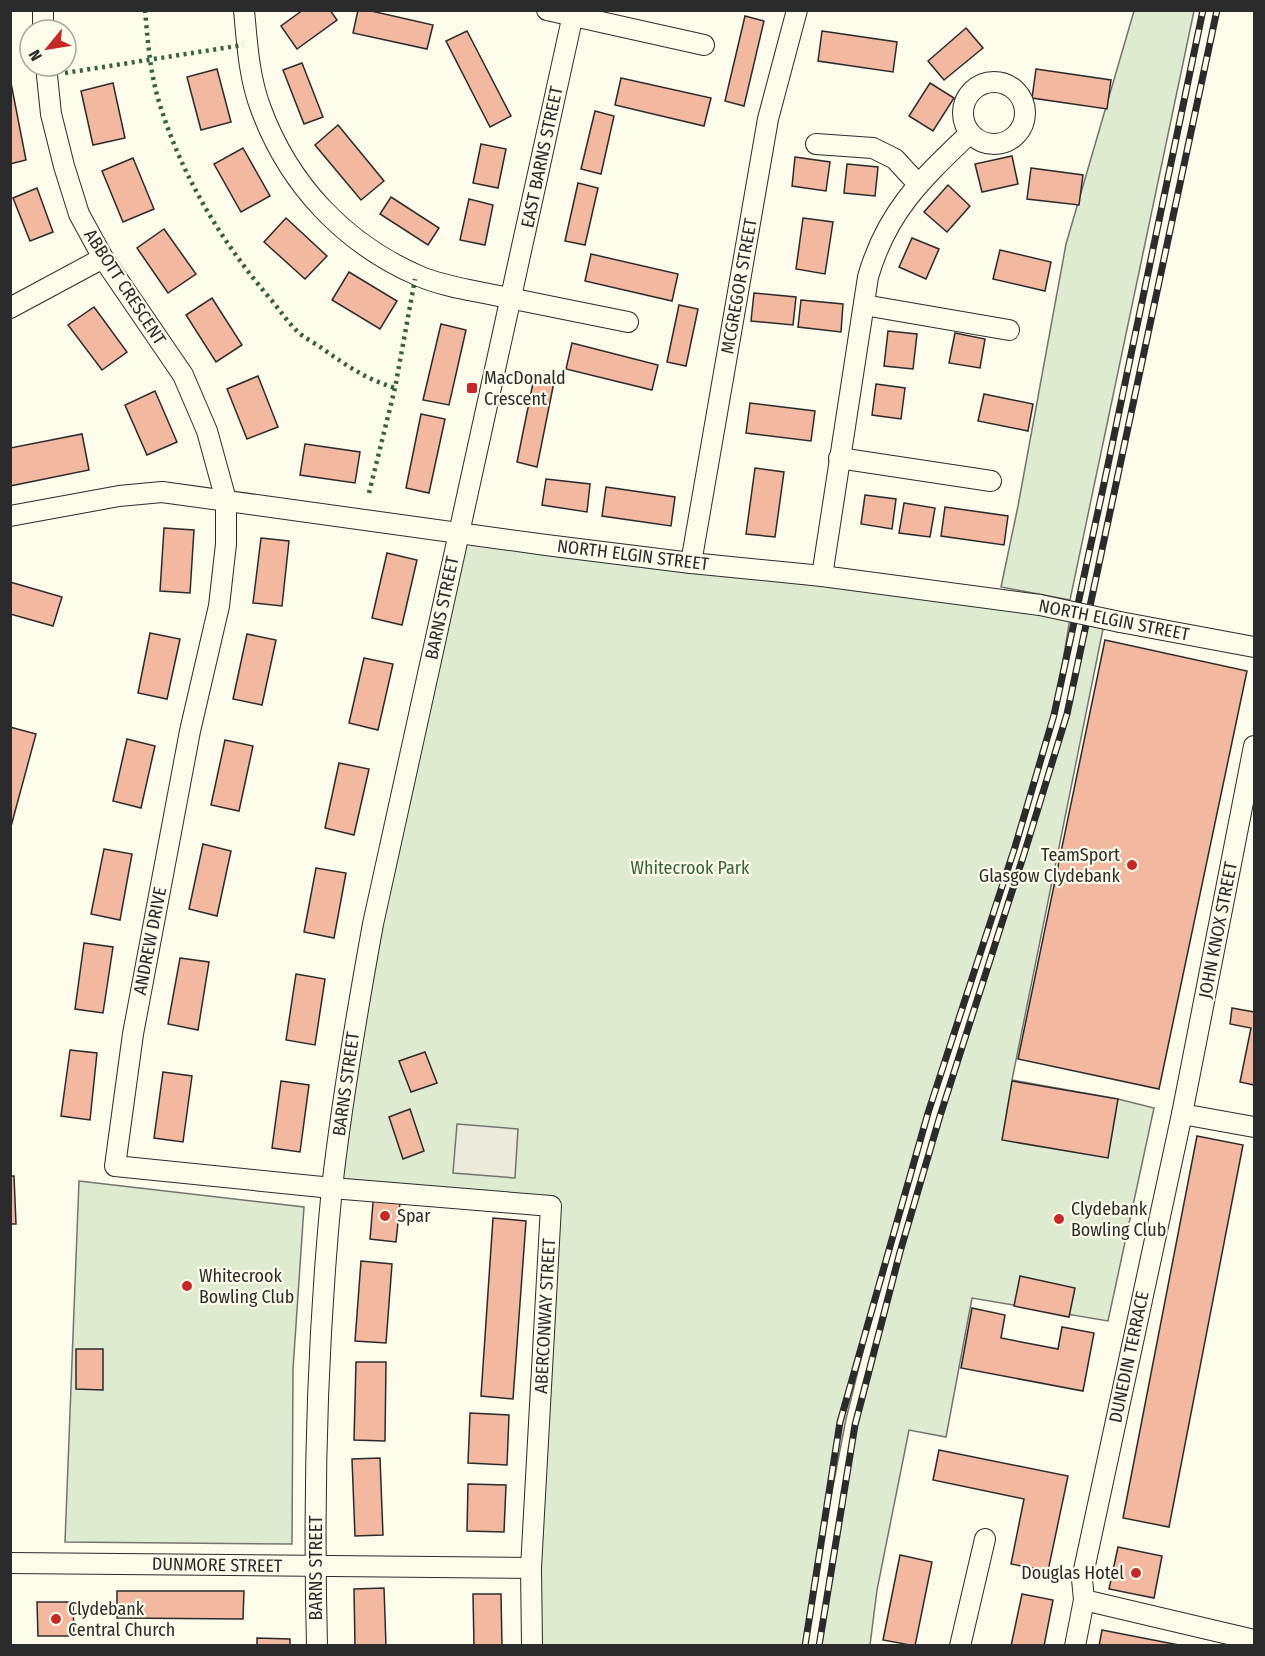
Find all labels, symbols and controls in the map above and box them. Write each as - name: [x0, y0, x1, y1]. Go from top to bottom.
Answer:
- north arrow: [18, 18, 78, 78]
- text: N: [25, 46, 46, 64]
- street label: EAST BARNS STREET: [516, 84, 568, 230]
- street label: MCGREGOR STREET: [716, 216, 762, 356]
- street label: ABBOTT CRESCENT: [79, 225, 171, 350]
- place label: MacDonald Crescent: [484, 367, 566, 410]
- marker: MacDonald Crescent: [465, 381, 479, 395]
- street label: NORTH ELGIN STREET: [556, 535, 711, 575]
- street label: BARNS STREET: [420, 554, 464, 662]
- street label: NORTH ELGIN STREET: [1037, 595, 1192, 646]
- place label: TeamSport Glasgow Clydebank: [979, 844, 1121, 887]
- park label: Whitecrook Park: [630, 857, 750, 879]
- marker: TeamSport Glasgow Clydebank: [1125, 858, 1139, 872]
- street label: JOHN KNOX STREET: [1194, 859, 1242, 1000]
- street label: ANDREW DRIVE: [129, 885, 171, 997]
- street label: BARNS STREET: [328, 1030, 364, 1138]
- place label: Clydebank Bowling Club: [1071, 1198, 1166, 1241]
- place label: Spar: [397, 1205, 431, 1227]
- marker: Spar: [378, 1209, 392, 1223]
- marker: Clydebank Bowling Club: [1052, 1212, 1066, 1226]
- street label: ABERCONWAY STREET: [530, 1237, 560, 1394]
- place label: Whitecrook Bowling Club: [199, 1265, 294, 1308]
- marker: Whitecrook Bowling Club: [180, 1279, 194, 1293]
- street label: DUNEDIN TERRACE: [1104, 1289, 1154, 1425]
- street label: BARNS STREET: [305, 1515, 327, 1621]
- street label: DUNMORE STREET: [152, 1553, 283, 1577]
- place label: Douglas Hotel: [1021, 1562, 1124, 1584]
- marker: Douglas Hotel: [1129, 1566, 1143, 1580]
- place label: Clydebank Central Church: [68, 1598, 175, 1641]
- marker: Clydebank Central Church: [49, 1612, 63, 1626]

